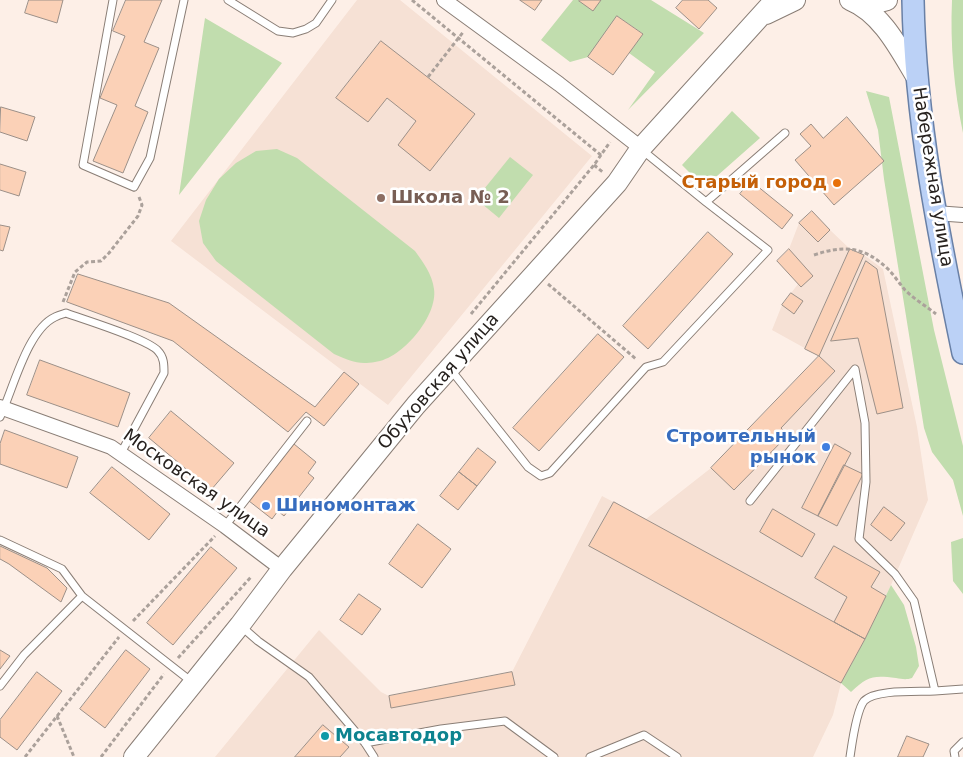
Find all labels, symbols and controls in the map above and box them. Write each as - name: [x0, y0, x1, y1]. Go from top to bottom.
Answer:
- street label: Набережная улица: [907, 85, 957, 269]
- place label: Старый город: [682, 172, 827, 194]
- marker: Старый город: [831, 177, 843, 189]
- place label: Школа № 2: [391, 187, 510, 209]
- marker: Школа № 2: [375, 192, 387, 204]
- street label: Обуховская улица: [374, 309, 504, 455]
- street label: Московская улица: [118, 425, 274, 543]
- place label: Строительный рынок: [666, 426, 816, 468]
- marker: Строительный рынок: [820, 441, 832, 453]
- place label: Шиномонтаж: [276, 495, 416, 517]
- marker: Шиномонтаж: [260, 500, 272, 512]
- place label: Мосавтодор: [335, 725, 462, 747]
- marker: Мосавтодор: [319, 730, 331, 742]

